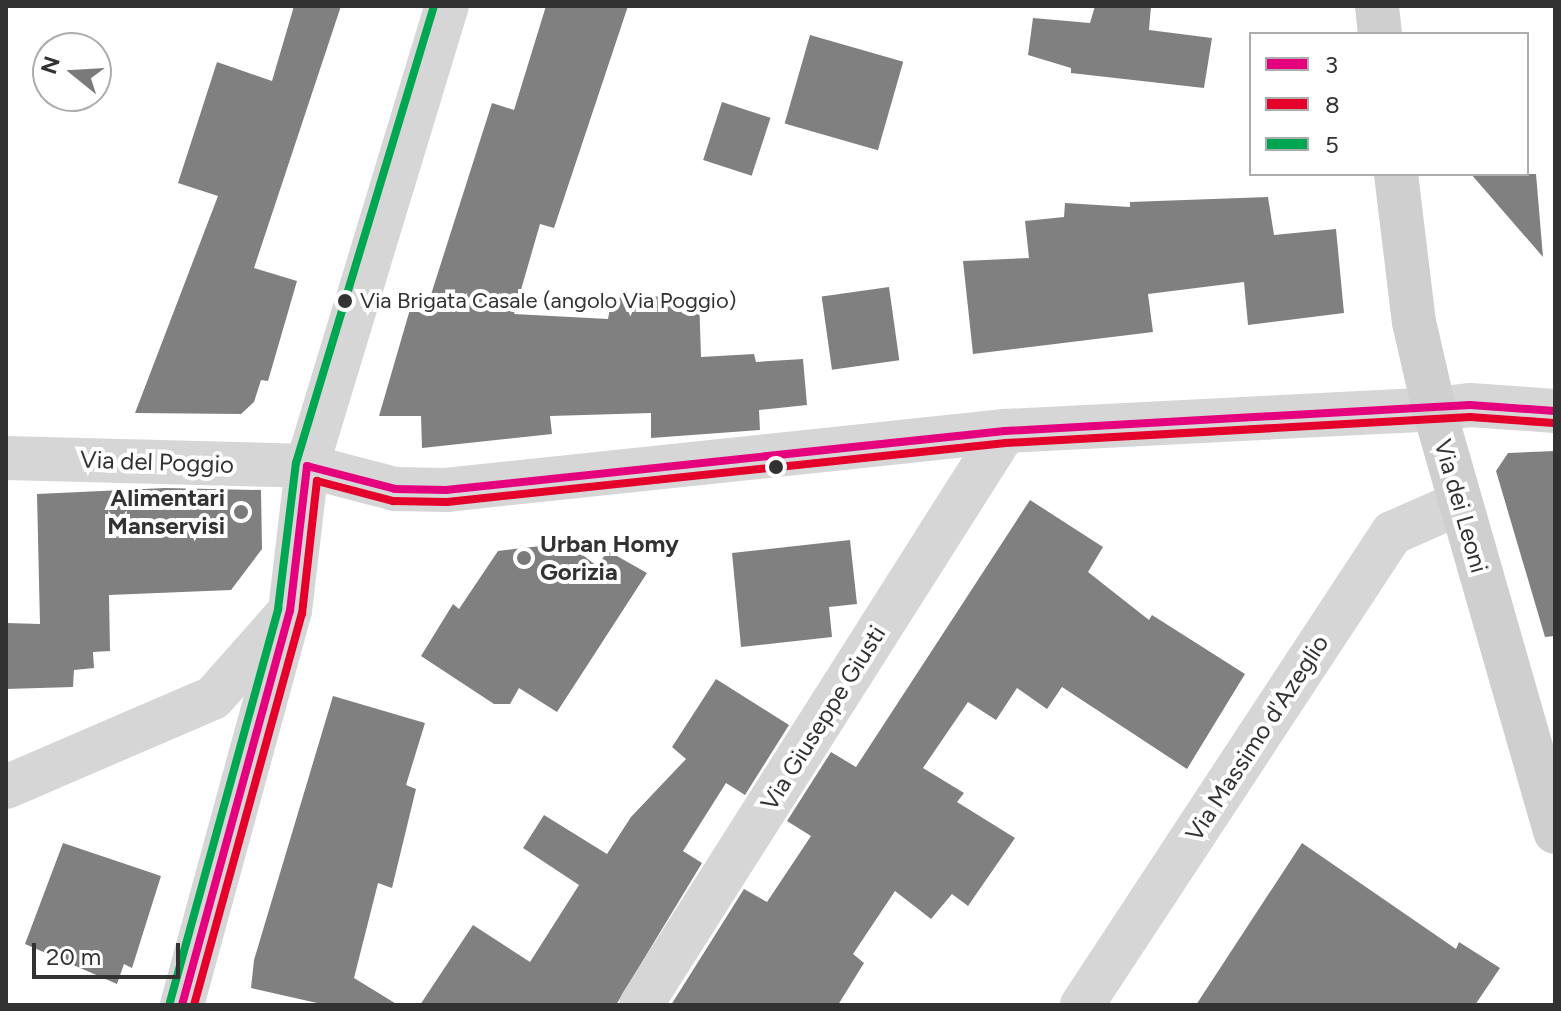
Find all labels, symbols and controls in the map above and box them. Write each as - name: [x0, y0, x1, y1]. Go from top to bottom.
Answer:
- north arrow: [32, 32, 112, 112]
- legend: [1249, 32, 1529, 176]
- text: 3: [1325, 50, 1338, 79]
- text: N: [35, 53, 66, 77]
- text: 8: [1325, 90, 1340, 119]
- text: 5: [1325, 130, 1339, 159]
- place label: Via Brigata Casale (angolo Via Poggio): [360, 288, 736, 314]
- marker: Via Brigata Casale (angolo Via Poggio): [337, 293, 353, 309]
- street label: Via dei Leoni: [1428, 436, 1494, 576]
- street label: Via del Poggio: [80, 445, 234, 479]
- unlabelled marker: [768, 459, 784, 475]
- place label: Alimentari Manservisi: [107, 484, 225, 540]
- marker: Alimentari Manservisi: [232, 503, 250, 521]
- place label: Urban Homy Gorizia: [540, 530, 679, 586]
- marker: Urban Homy Gorizia: [515, 549, 533, 567]
- street label: Via Giuseppe Giusti: [755, 620, 891, 816]
- street label: Via Massimo d'Azeglio: [1180, 630, 1334, 846]
- scale bar: [36, 927, 184, 977]
- text: 20 m: [46, 942, 101, 971]

